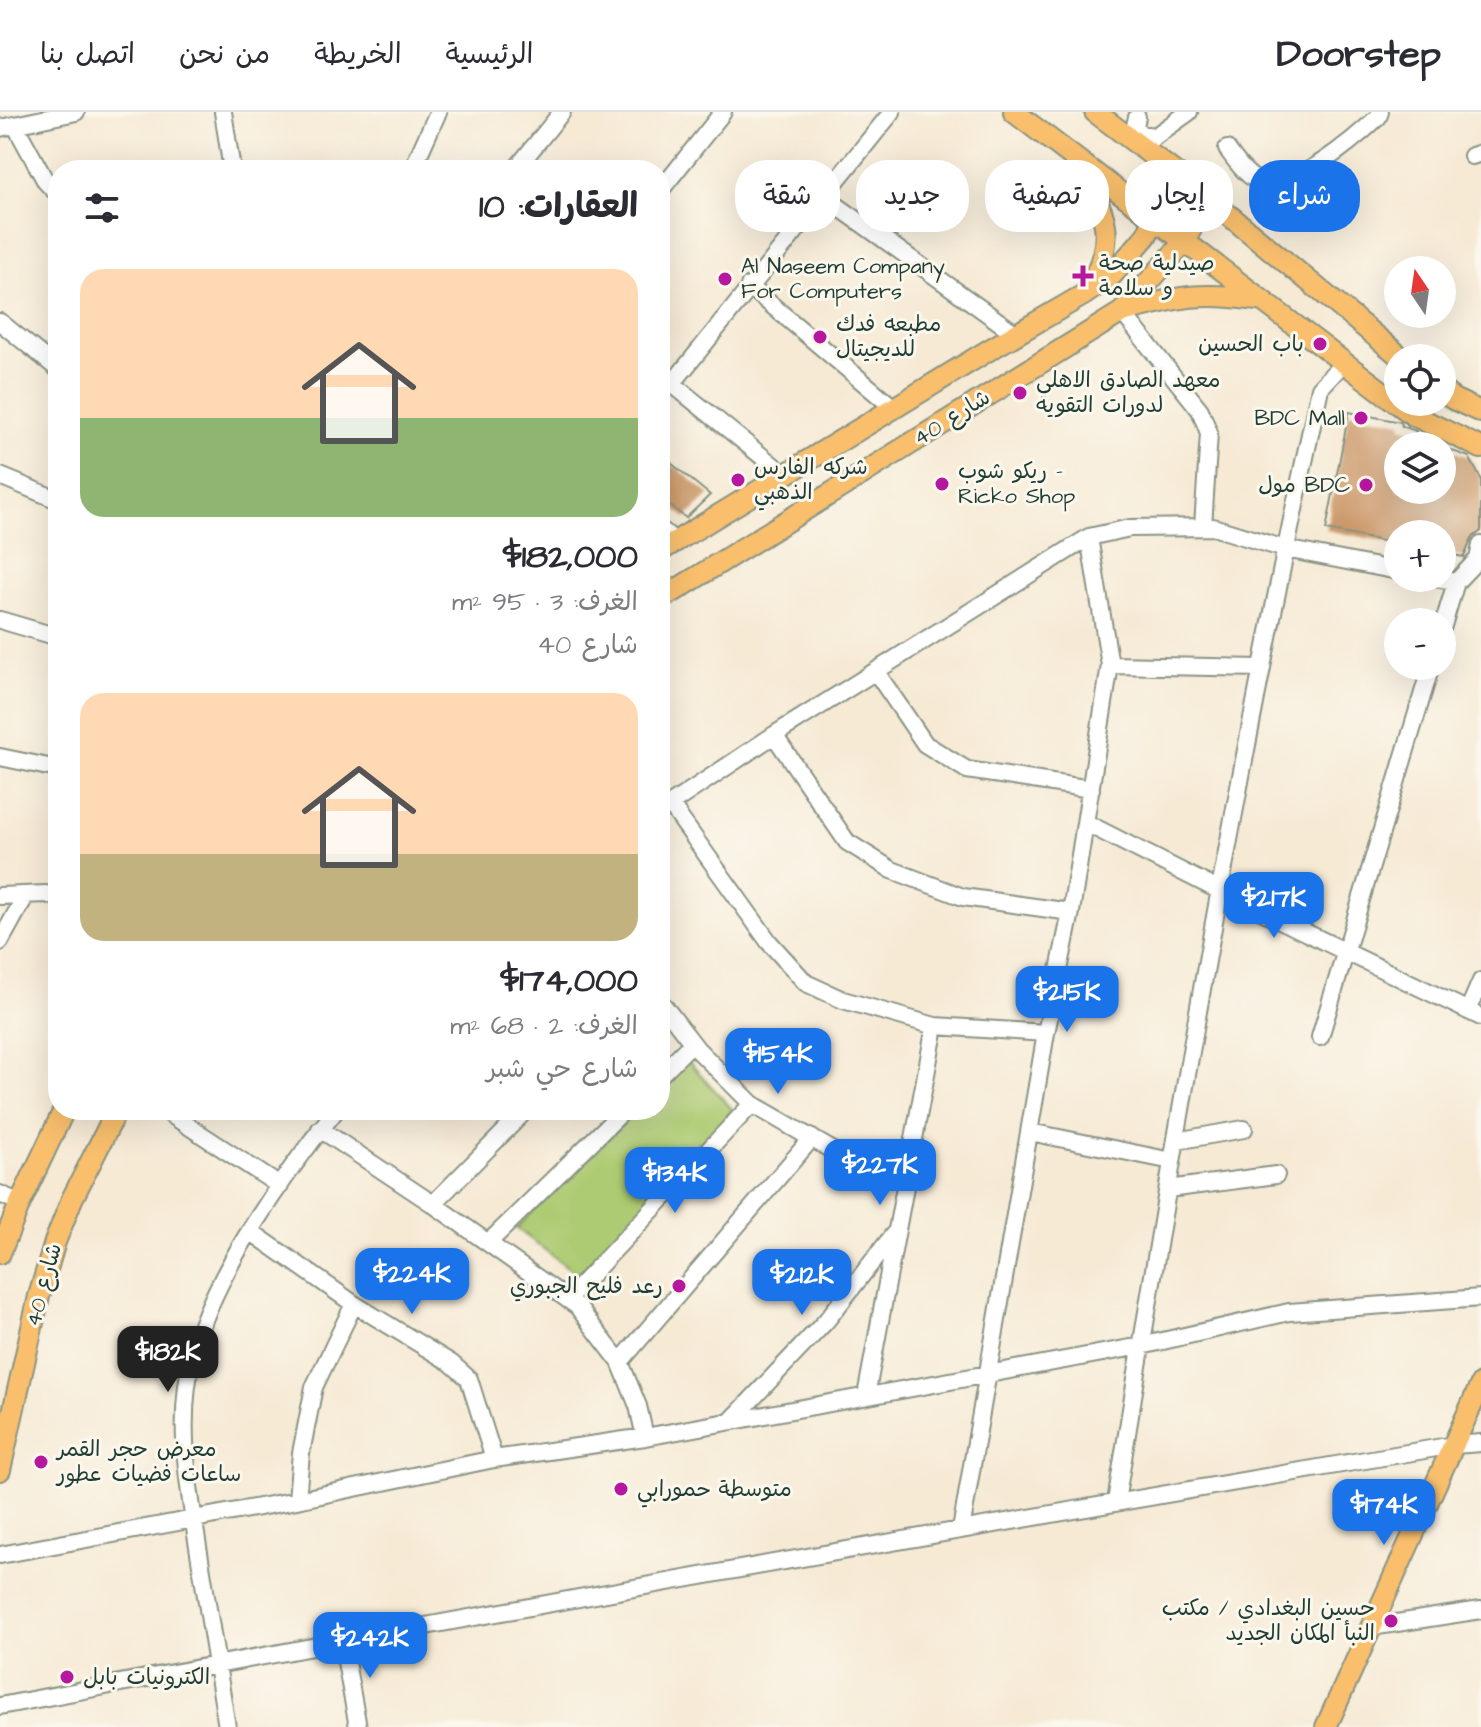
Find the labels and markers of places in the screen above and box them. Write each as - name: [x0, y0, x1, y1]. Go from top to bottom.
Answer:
- place label: صيدلية صحة و سلامة: [1099, 248, 1215, 304]
- place label: Al Naseem Company For Computers: [741, 251, 945, 307]
- marker: صيدلية صحة و سلامة: [1074, 267, 1092, 285]
- marker: Al Naseem Company For Computers: [716, 270, 734, 288]
- place label: مطبعه فدك للديجيتال: [836, 309, 941, 365]
- marker: مطبعه فدك للديجيتال: [811, 328, 829, 346]
- place label: باب الحسين: [1198, 329, 1304, 360]
- marker: باب الحسين: [1311, 335, 1329, 353]
- place label: معهد الصادق الاهلي لدورات التقويه: [1036, 365, 1221, 421]
- marker: معهد الصادق الاهلي لدورات التقويه: [1011, 384, 1029, 402]
- place label: BDC Mall: [1254, 403, 1345, 434]
- marker: BDC Mall: [1352, 409, 1370, 427]
- place label: شركه الفارس الذهبي: [754, 452, 868, 511]
- place label: ريكو شوب - Ricko Shop: [958, 456, 1075, 512]
- place label: مول BDC: [1258, 470, 1350, 501]
- marker: شركه الفارس الذهبي: [729, 471, 747, 489]
- marker: ريكو شوب - Ricko Shop: [933, 475, 951, 493]
- marker: مول BDC: [1357, 476, 1375, 494]
- pin: $217K: [1218, 872, 1330, 940]
- pin: $215K: [1011, 966, 1123, 1034]
- pin: $154K: [722, 1028, 834, 1096]
- pin: $227K: [824, 1139, 936, 1207]
- pin: $134K: [619, 1147, 731, 1215]
- pin: $224K: [356, 1248, 468, 1316]
- pin: $212K: [746, 1249, 858, 1317]
- place label: رعد فليح الجبوري: [510, 1271, 663, 1302]
- marker: رعد فليح الجبوري: [670, 1277, 688, 1295]
- pin: $182K: [112, 1326, 224, 1394]
- place label: معرض حجر القمر ساعات فضيات عطور: [55, 1434, 241, 1490]
- marker: معرض حجر القمر ساعات فضيات عطور: [32, 1453, 50, 1471]
- place label: متوسطة حمورابي: [637, 1474, 792, 1508]
- pin: $174K: [1328, 1479, 1440, 1547]
- marker: متوسطة حمورابي: [612, 1480, 630, 1498]
- place label: حسين البغدادي / مكتب النبأ المكان الجديد: [1162, 1593, 1375, 1649]
- pin: $242K: [314, 1612, 426, 1680]
- marker: حسين البغدادي / مكتب النبأ المكان الجديد: [1382, 1612, 1400, 1630]
- place label: الكترونيات بابل: [83, 1662, 210, 1693]
- marker: الكترونيات بابل: [58, 1668, 76, 1686]

